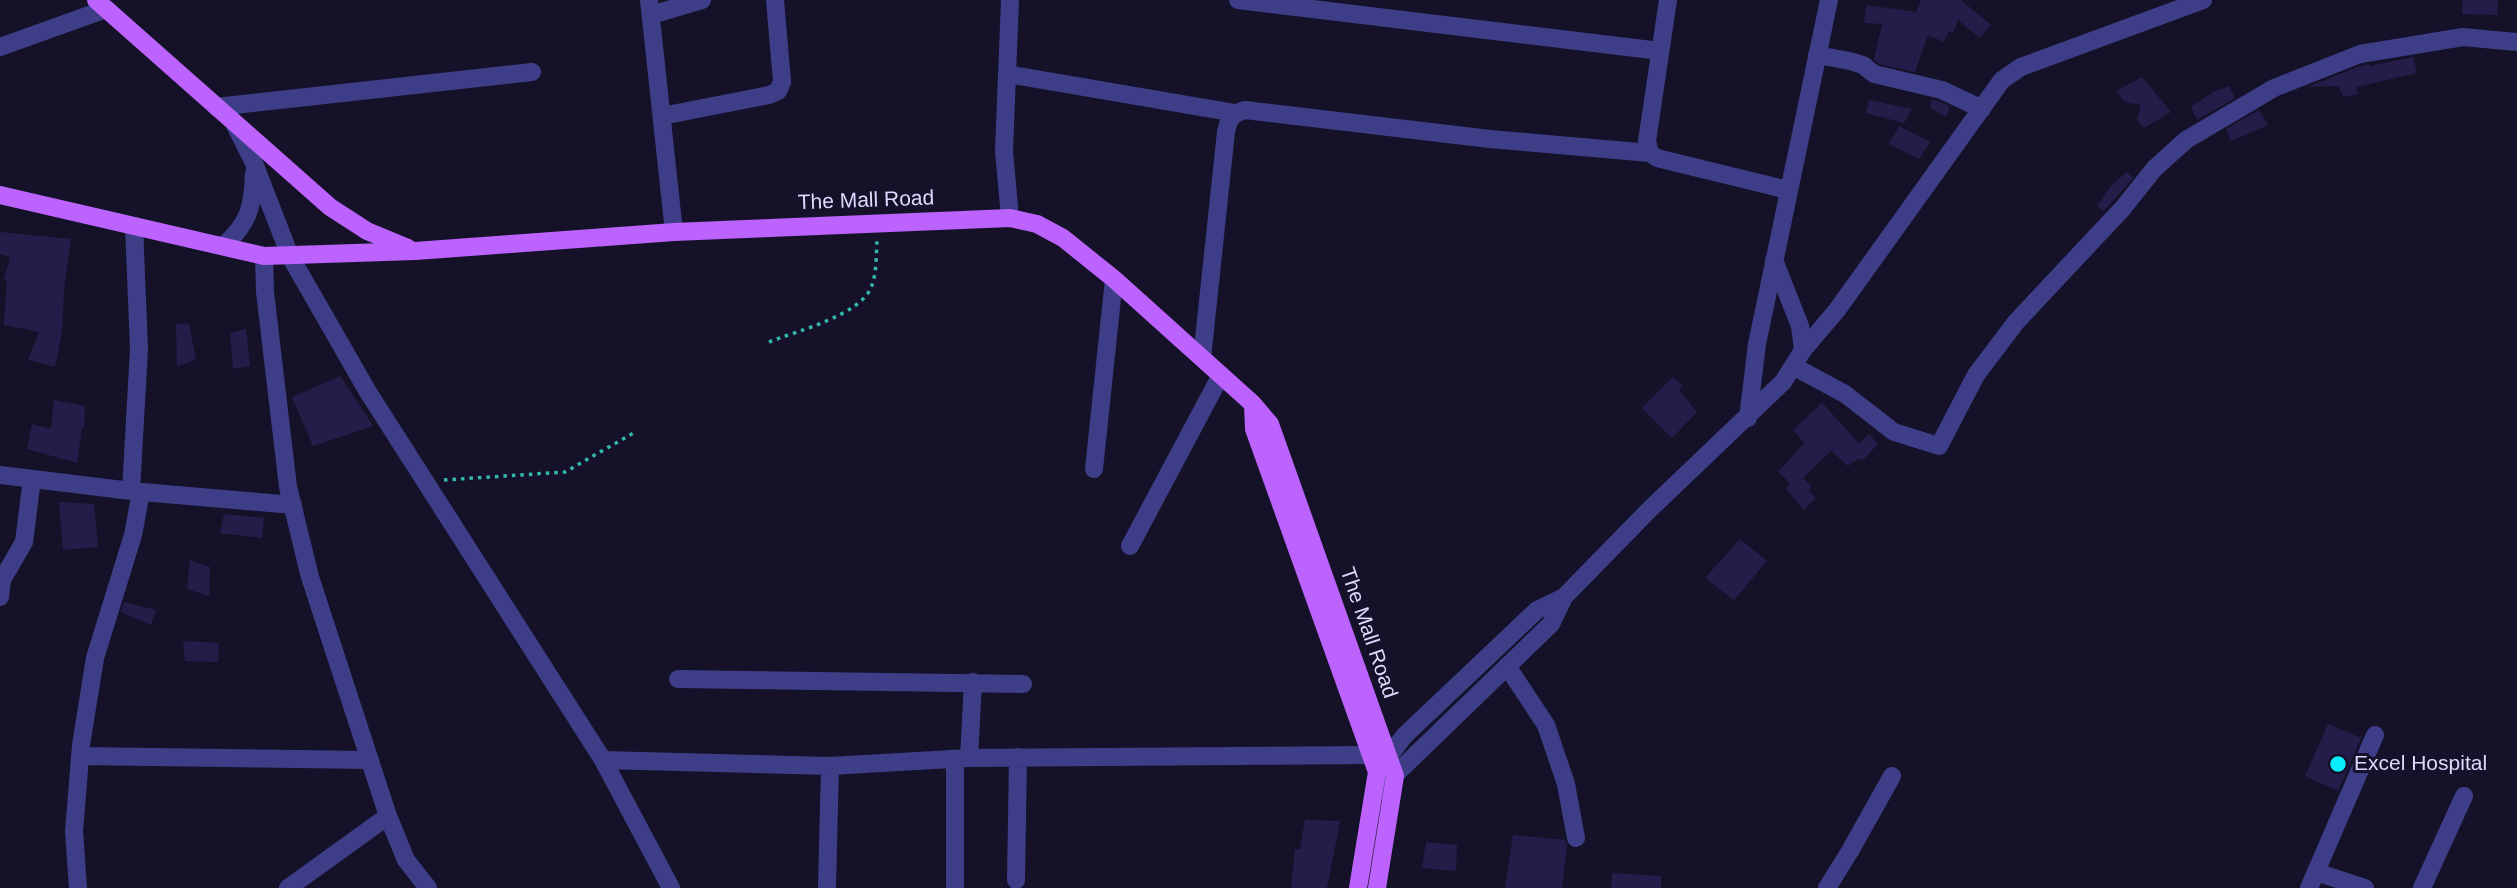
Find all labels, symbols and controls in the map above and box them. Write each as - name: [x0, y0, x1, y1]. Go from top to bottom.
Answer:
- street label: The Mall Road: [797, 186, 935, 216]
- street label: The Mall Road: [1334, 564, 1402, 702]
- place label: Excel Hospital: [2354, 751, 2487, 777]
- marker: Excel Hospital: [2328, 754, 2348, 774]

